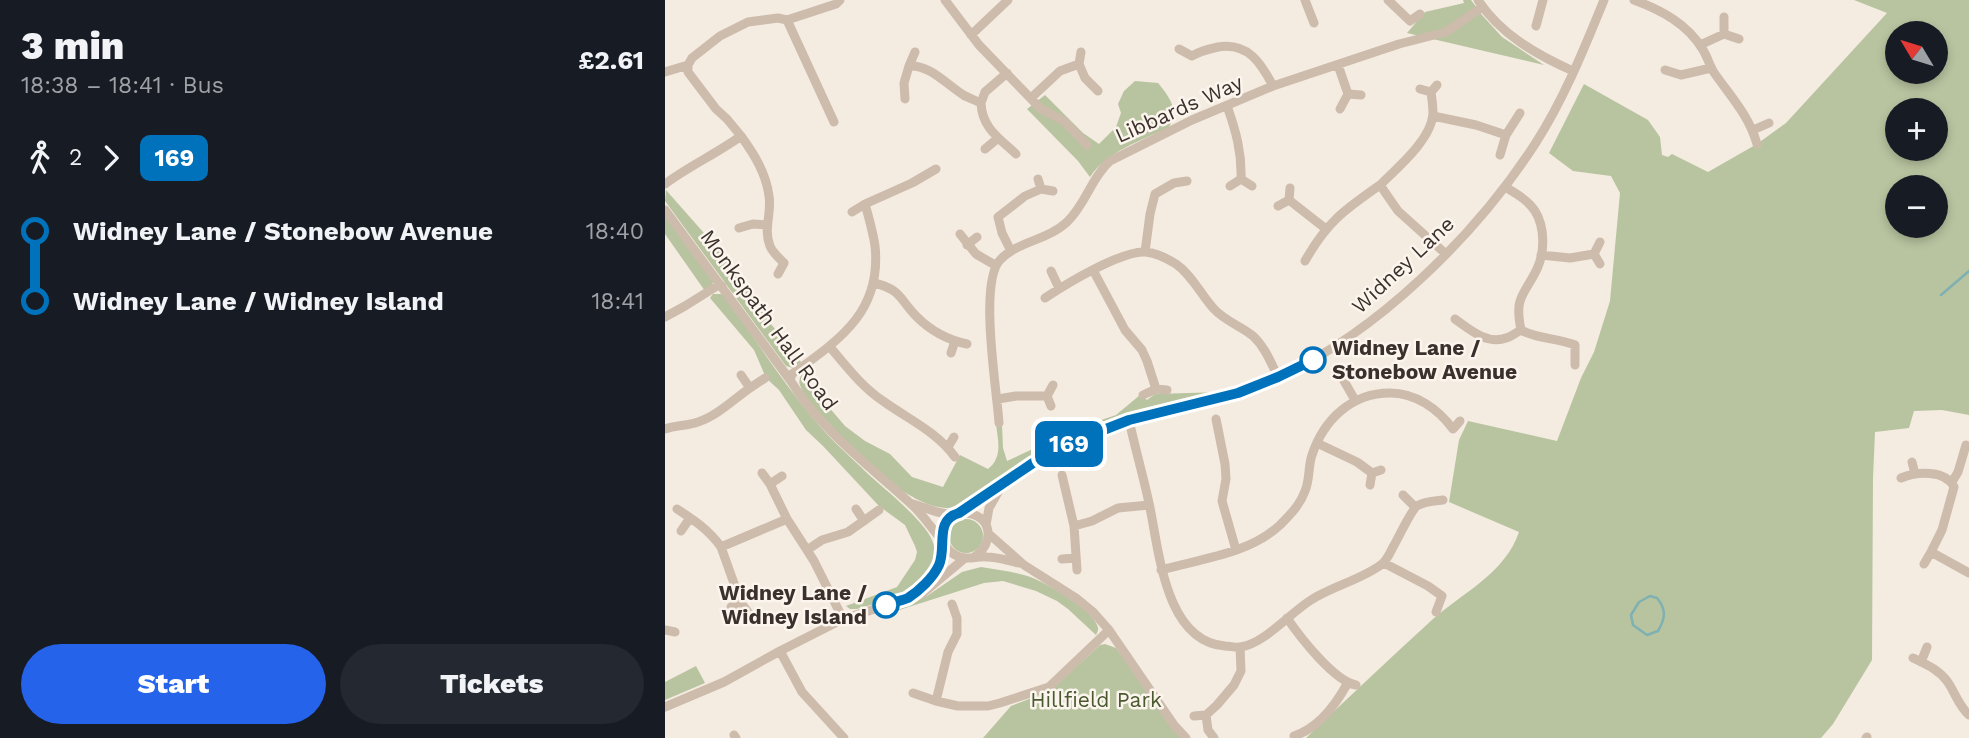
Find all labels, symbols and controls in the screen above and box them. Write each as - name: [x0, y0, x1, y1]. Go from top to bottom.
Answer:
- north arrow: [1885, 21, 1948, 84]
- map controls: [1885, 21, 1948, 238]
- text: 3 min: [21, 24, 124, 68]
- text: £2.61: [578, 45, 644, 75]
- street label: Libbards Way: [1111, 69, 1247, 148]
- text: 18:38 – 18:41 · Bus: [21, 72, 224, 99]
- button: +: [1885, 98, 1948, 161]
- icon: walk: [21, 139, 59, 177]
- icon: forward: [92, 139, 130, 177]
- text: 2: [69, 144, 82, 171]
- text: 169: [154, 144, 194, 172]
- button: −: [1885, 175, 1948, 238]
- street label: Widney Lane: [1346, 211, 1459, 318]
- text: Widney Lane / Stonebow Avenue: [73, 216, 493, 246]
- text: 18:40: [586, 218, 644, 245]
- street label: Monkspath Hall Road: [695, 224, 843, 415]
- text: Widney Lane / Widney Island: [73, 286, 444, 316]
- text: 18:41: [591, 288, 644, 315]
- place label: Widney Lane / Stonebow Avenue: [1332, 335, 1517, 384]
- marker: Widney Lane / Stonebow Avenue: [1300, 347, 1326, 373]
- line badge: 169: [1029, 421, 1109, 467]
- text: 169: [1049, 430, 1089, 458]
- place label: Widney Lane / Widney Island: [719, 580, 867, 629]
- marker: Widney Lane / Widney Island: [873, 592, 899, 618]
- button: Start: [21, 644, 326, 724]
- button: Tickets: [340, 644, 644, 724]
- park label: Hillfield Park: [1030, 687, 1162, 712]

